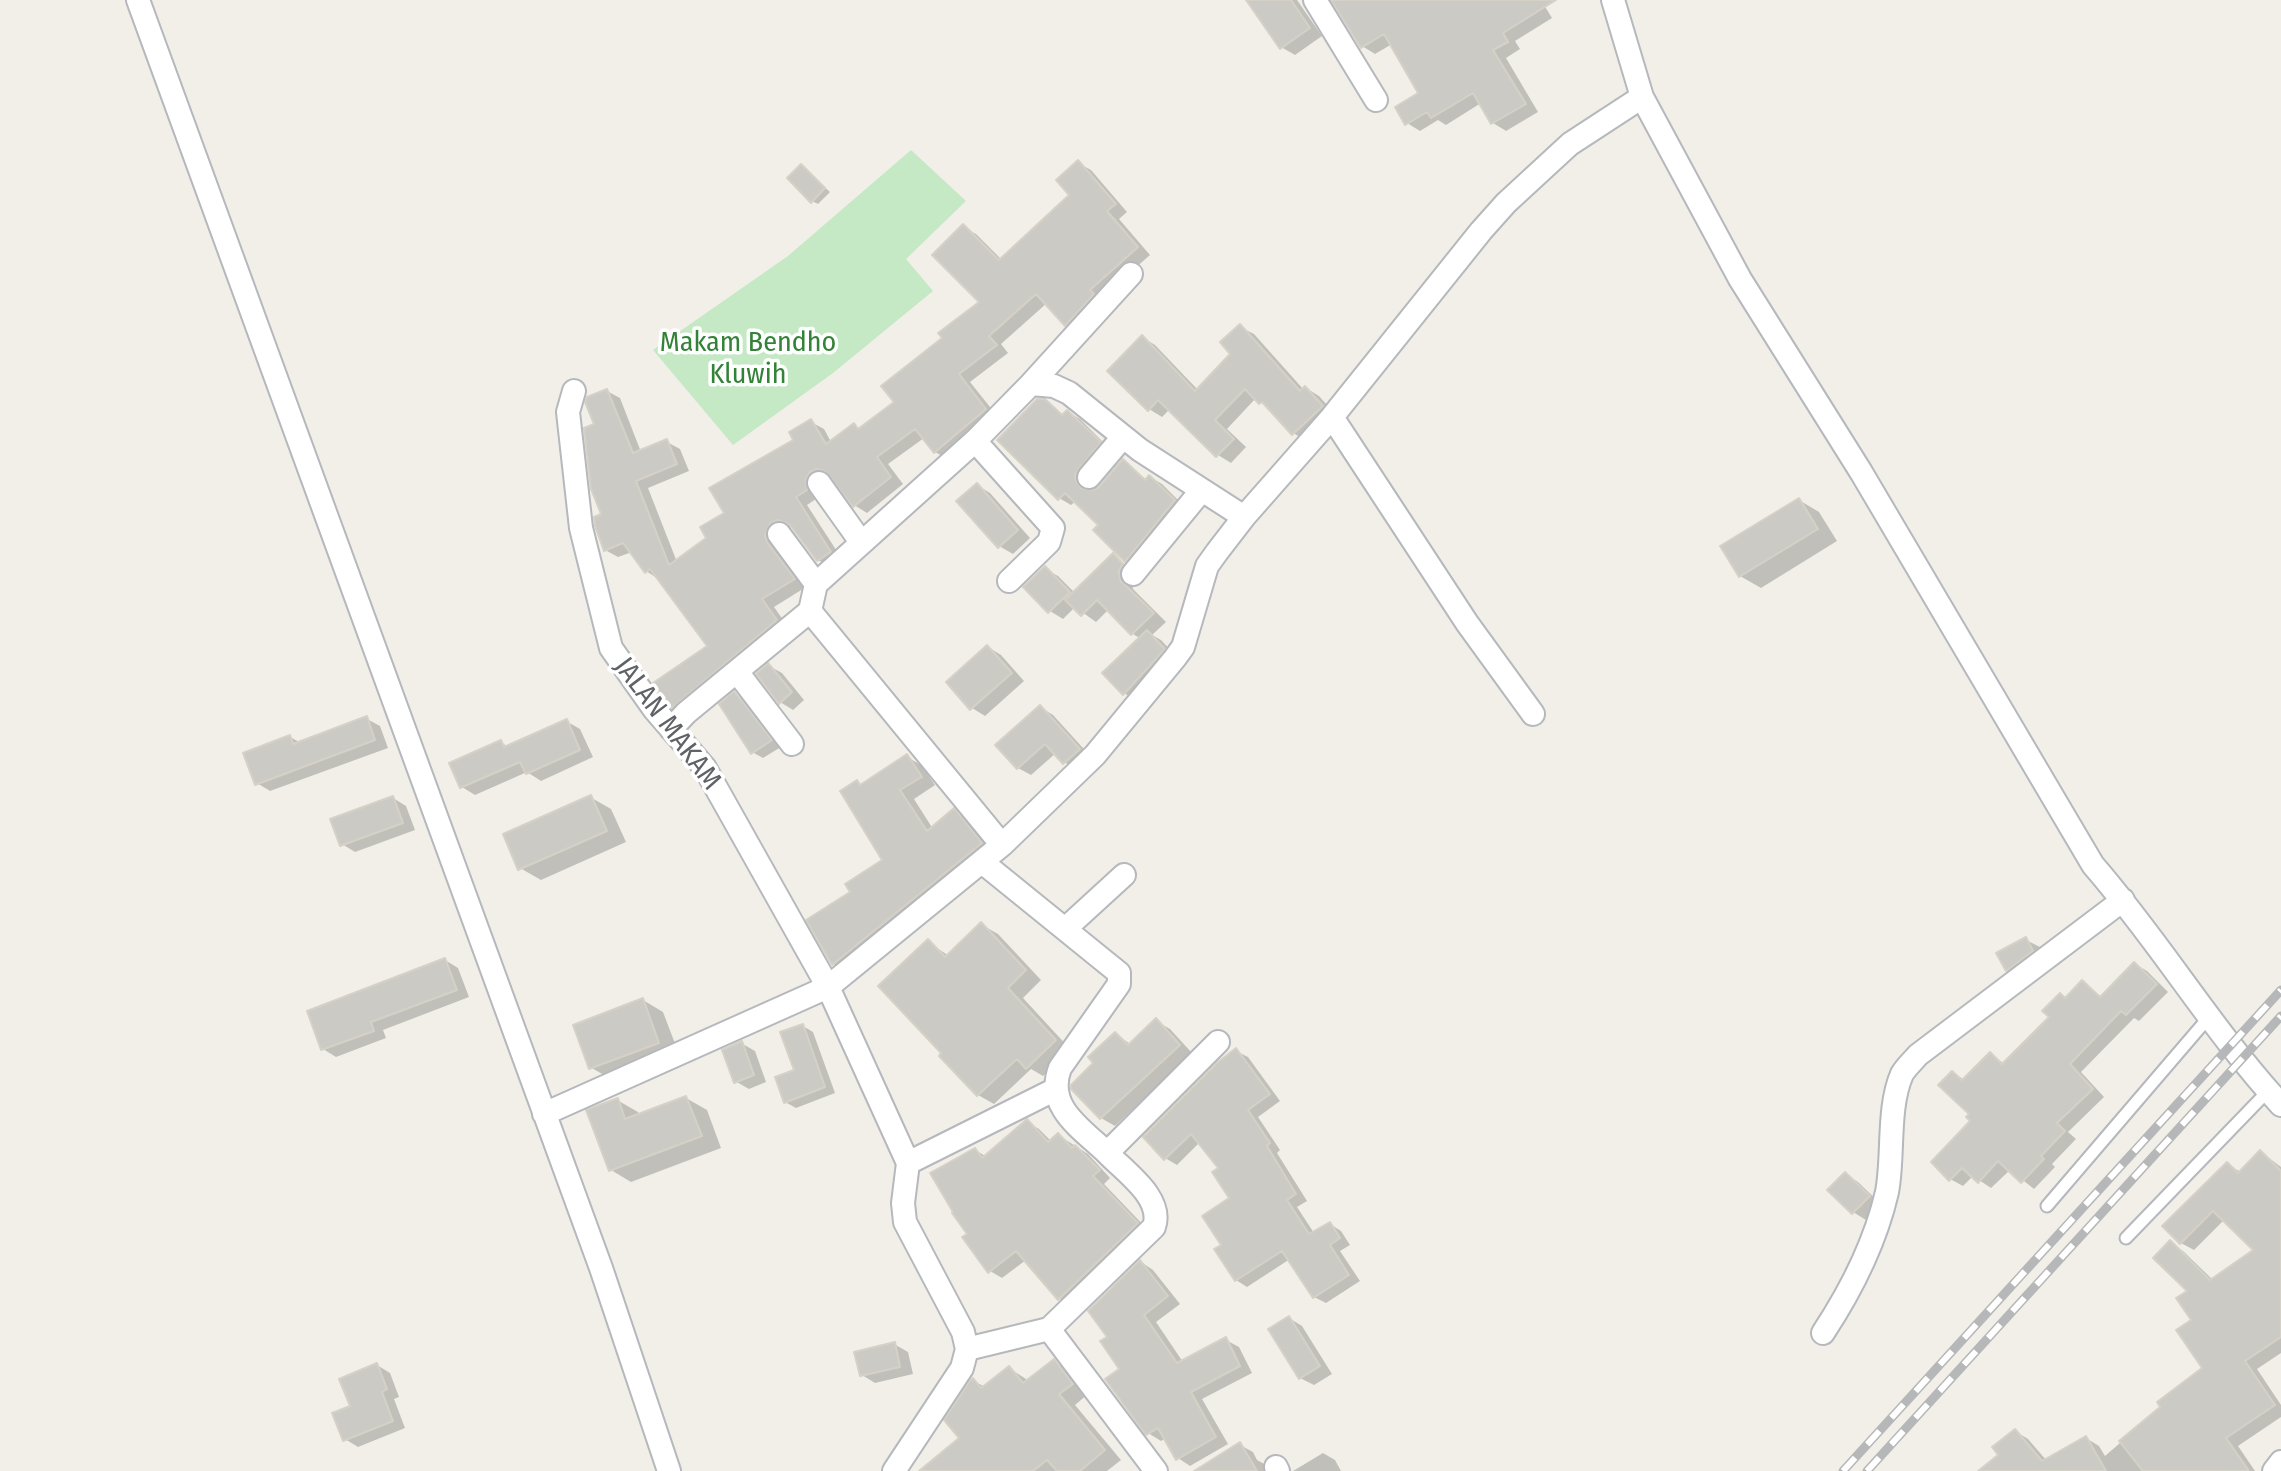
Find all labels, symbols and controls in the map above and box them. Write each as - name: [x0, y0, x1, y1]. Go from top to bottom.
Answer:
- park label: Makam Bendho Kluwih: [660, 326, 836, 392]
- street label: JALAN MAKAM: [606, 651, 728, 797]

